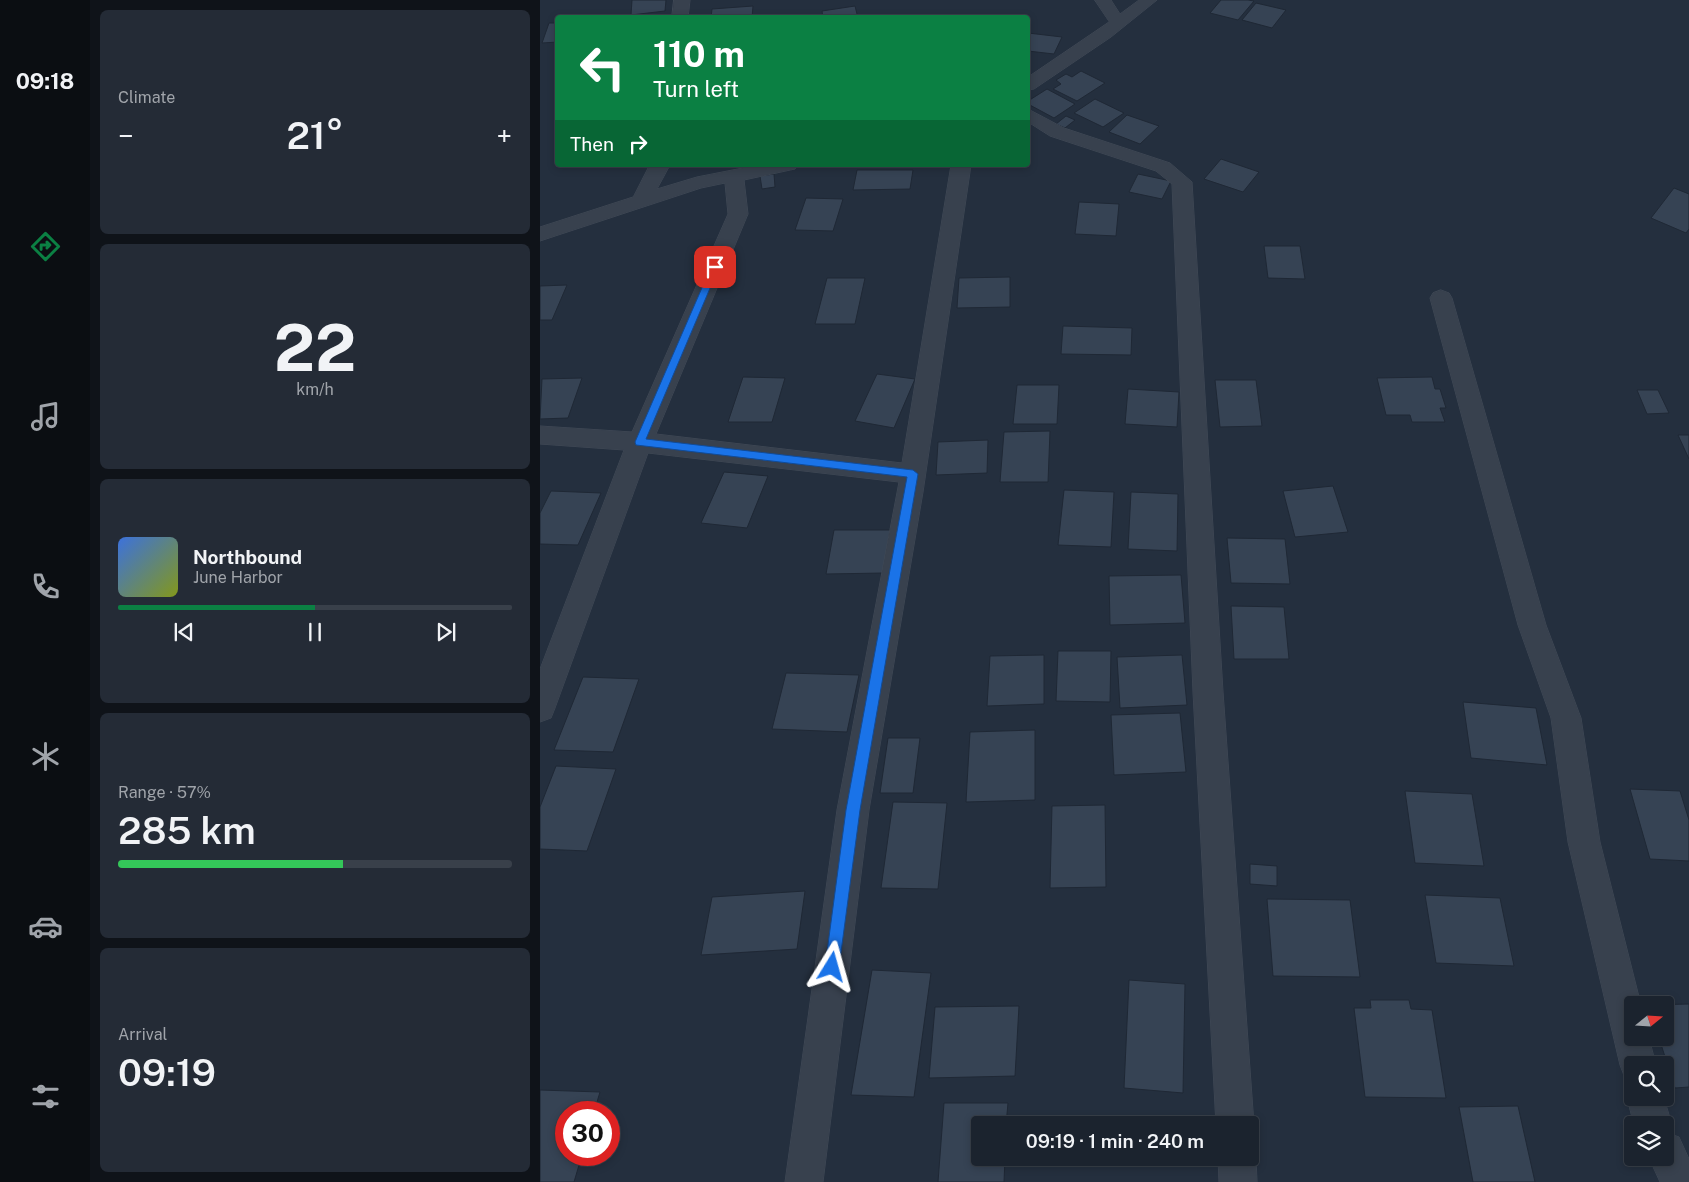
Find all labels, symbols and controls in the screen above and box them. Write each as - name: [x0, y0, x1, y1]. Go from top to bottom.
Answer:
- text: 110 m: [653, 34, 745, 75]
- icon: left: [570, 35, 635, 100]
- text: 09:18: [16, 68, 74, 94]
- text: Turn left: [653, 76, 739, 102]
- text: Climate: [118, 88, 175, 107]
- text: 21°: [286, 113, 344, 158]
- text: −: [118, 119, 134, 152]
- text: +: [496, 119, 512, 152]
- icon: right: [624, 130, 652, 158]
- text: Then: [570, 133, 614, 155]
- icon: directions: [28, 229, 63, 264]
- pin: [694, 246, 736, 288]
- icon: arrive: [701, 253, 729, 281]
- text: 22: [274, 309, 356, 386]
- text: km/h: [296, 380, 334, 399]
- icon: music: [28, 399, 63, 434]
- text: Northbound: [193, 546, 302, 568]
- text: June Harbor: [193, 568, 283, 587]
- icon: phone: [28, 569, 63, 604]
- icon: previous: [170, 618, 198, 646]
- icon: pause: [301, 618, 329, 646]
- icon: next: [432, 618, 460, 646]
- icon: climate: [28, 739, 63, 774]
- text: Range · 57%: [118, 783, 211, 802]
- text: 285 km: [118, 808, 256, 853]
- icon: car: [28, 909, 63, 944]
- position arrow: [805, 940, 857, 992]
- north arrow: [1624, 996, 1674, 1046]
- map controls: [1624, 996, 1674, 1166]
- text: Arrival: [118, 1025, 167, 1044]
- text: 09:19: [118, 1050, 216, 1095]
- button: search: [1624, 1056, 1674, 1106]
- icon: filters: [28, 1079, 63, 1114]
- speed limit sign: 30: [555, 1101, 620, 1166]
- button: layers: [1624, 1116, 1674, 1166]
- text: 09:19 · 1 min · 240 m: [1026, 1130, 1204, 1152]

